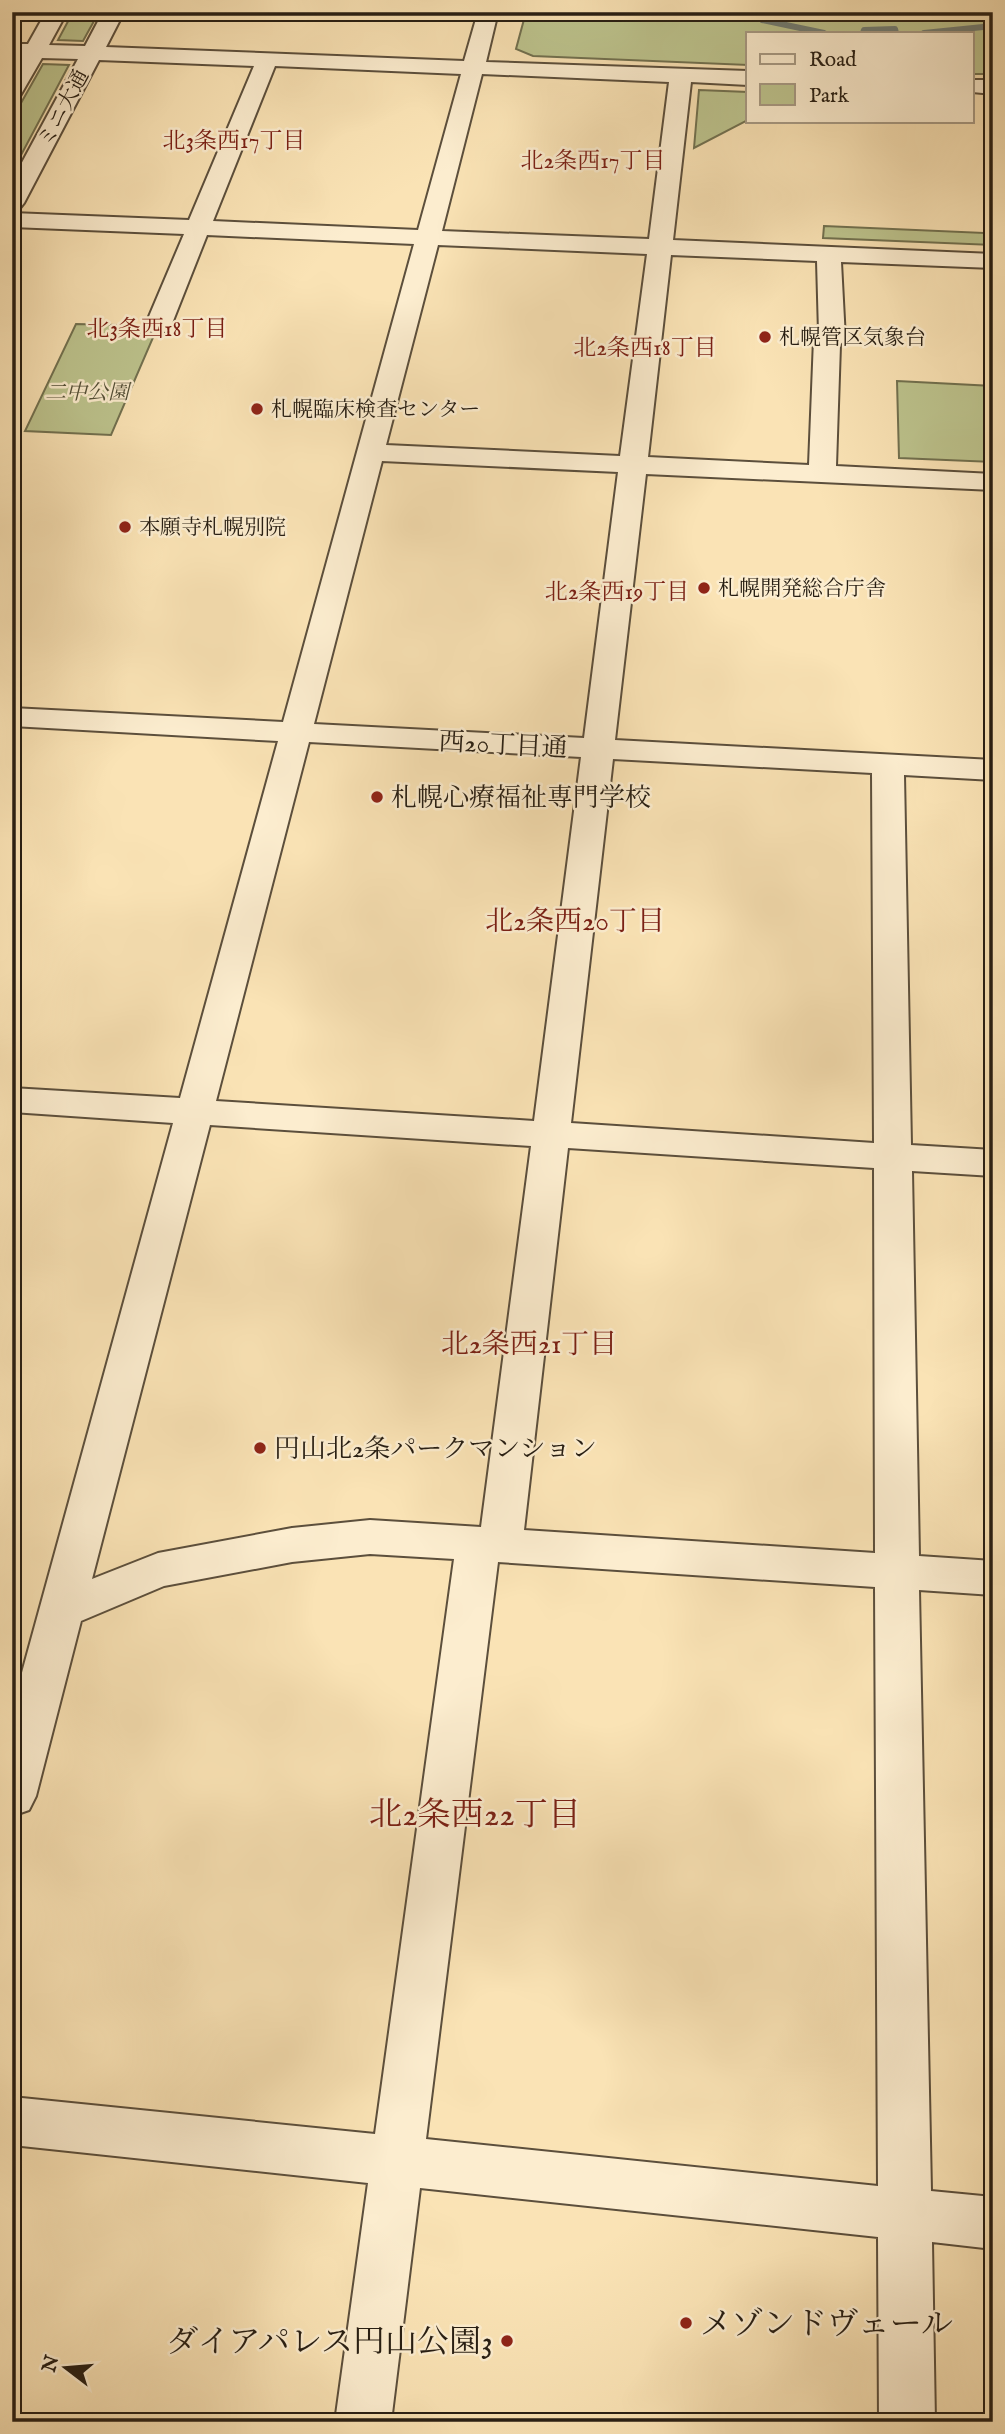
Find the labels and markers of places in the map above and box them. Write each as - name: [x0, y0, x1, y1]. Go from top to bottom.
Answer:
- place label: 札幌管区気象台: [779, 325, 926, 352]
- marker: 札幌管区気象台: [757, 329, 773, 345]
- place label: 札幌臨床検査センター: [271, 397, 480, 424]
- marker: 札幌臨床検査センター: [249, 401, 265, 417]
- place label: 本願寺札幌別院: [139, 515, 286, 542]
- marker: 本願寺札幌別院: [117, 519, 133, 535]
- place label: 札幌開発総合庁舎: [718, 576, 886, 603]
- marker: 札幌開発総合庁舎: [696, 580, 712, 596]
- place label: 札幌心療福祉専門学校: [391, 782, 651, 815]
- marker: 札幌心療福祉専門学校: [369, 789, 385, 805]
- place label: 円山北2条パークマンション: [274, 1433, 597, 1466]
- marker: 円山北2条パークマンション: [252, 1440, 268, 1456]
- place label: メゾンドヴェール: [700, 2305, 953, 2346]
- marker: メゾンドヴェール: [678, 2315, 694, 2331]
- place label: ダイアパレス円山公園3: [166, 2323, 493, 2364]
- marker: ダイアパレス円山公園3: [499, 2333, 515, 2349]

